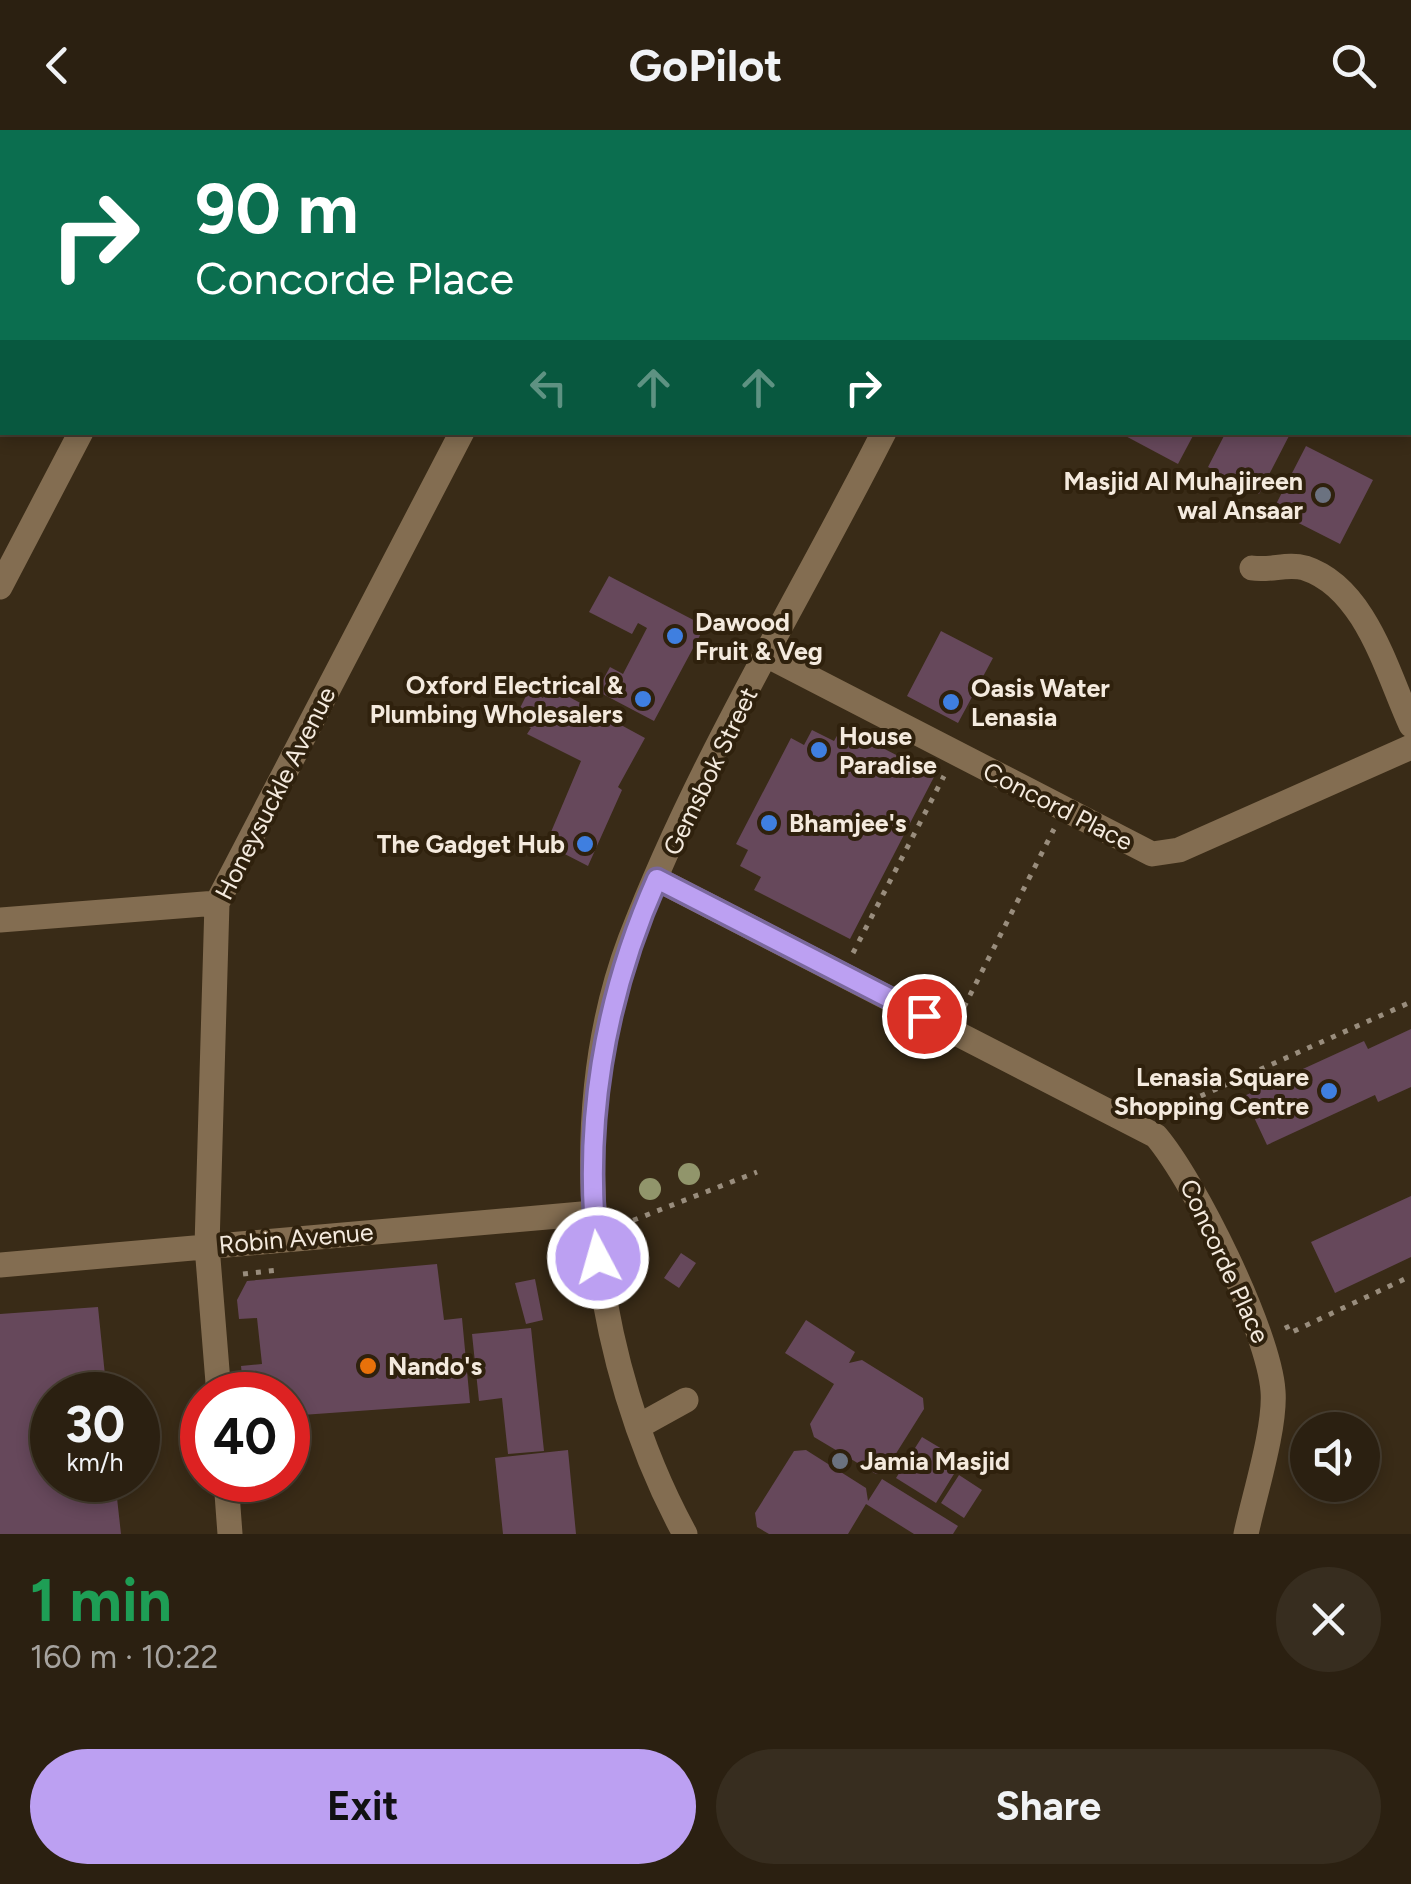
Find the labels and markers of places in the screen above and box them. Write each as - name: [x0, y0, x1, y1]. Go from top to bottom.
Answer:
- place label: Masjid Al Muhajireen wal Ansaar: [1064, 466, 1304, 525]
- marker: Masjid Al Muhajireen wal Ansaar: [1312, 484, 1334, 506]
- place label: Dawood Fruit & Veg: [695, 607, 823, 666]
- marker: Dawood Fruit & Veg: [664, 625, 686, 647]
- place label: Oxford Electrical & Plumbing Wholesalers: [370, 670, 624, 729]
- place label: Oasis Water Lenasia: [971, 673, 1110, 732]
- marker: Oxford Electrical & Plumbing Wholesalers: [632, 688, 654, 710]
- marker: Oasis Water Lenasia: [940, 691, 962, 713]
- place label: House Paradise: [839, 721, 937, 780]
- marker: House Paradise: [808, 739, 830, 761]
- place label: Bhamjee's: [789, 808, 907, 838]
- marker: Bhamjee's: [758, 812, 780, 834]
- place label: The Gadget Hub: [377, 829, 565, 859]
- marker: The Gadget Hub: [574, 833, 596, 855]
- pin: [882, 974, 967, 1059]
- place label: Lenasia Square Shopping Centre: [1114, 1062, 1309, 1121]
- marker: Lenasia Square Shopping Centre: [1318, 1080, 1340, 1102]
- place label: Nando's: [388, 1351, 482, 1381]
- marker: Nando's: [357, 1355, 379, 1377]
- place label: Jamia Masjid: [860, 1446, 1010, 1476]
- marker: Jamia Masjid: [829, 1450, 851, 1472]

